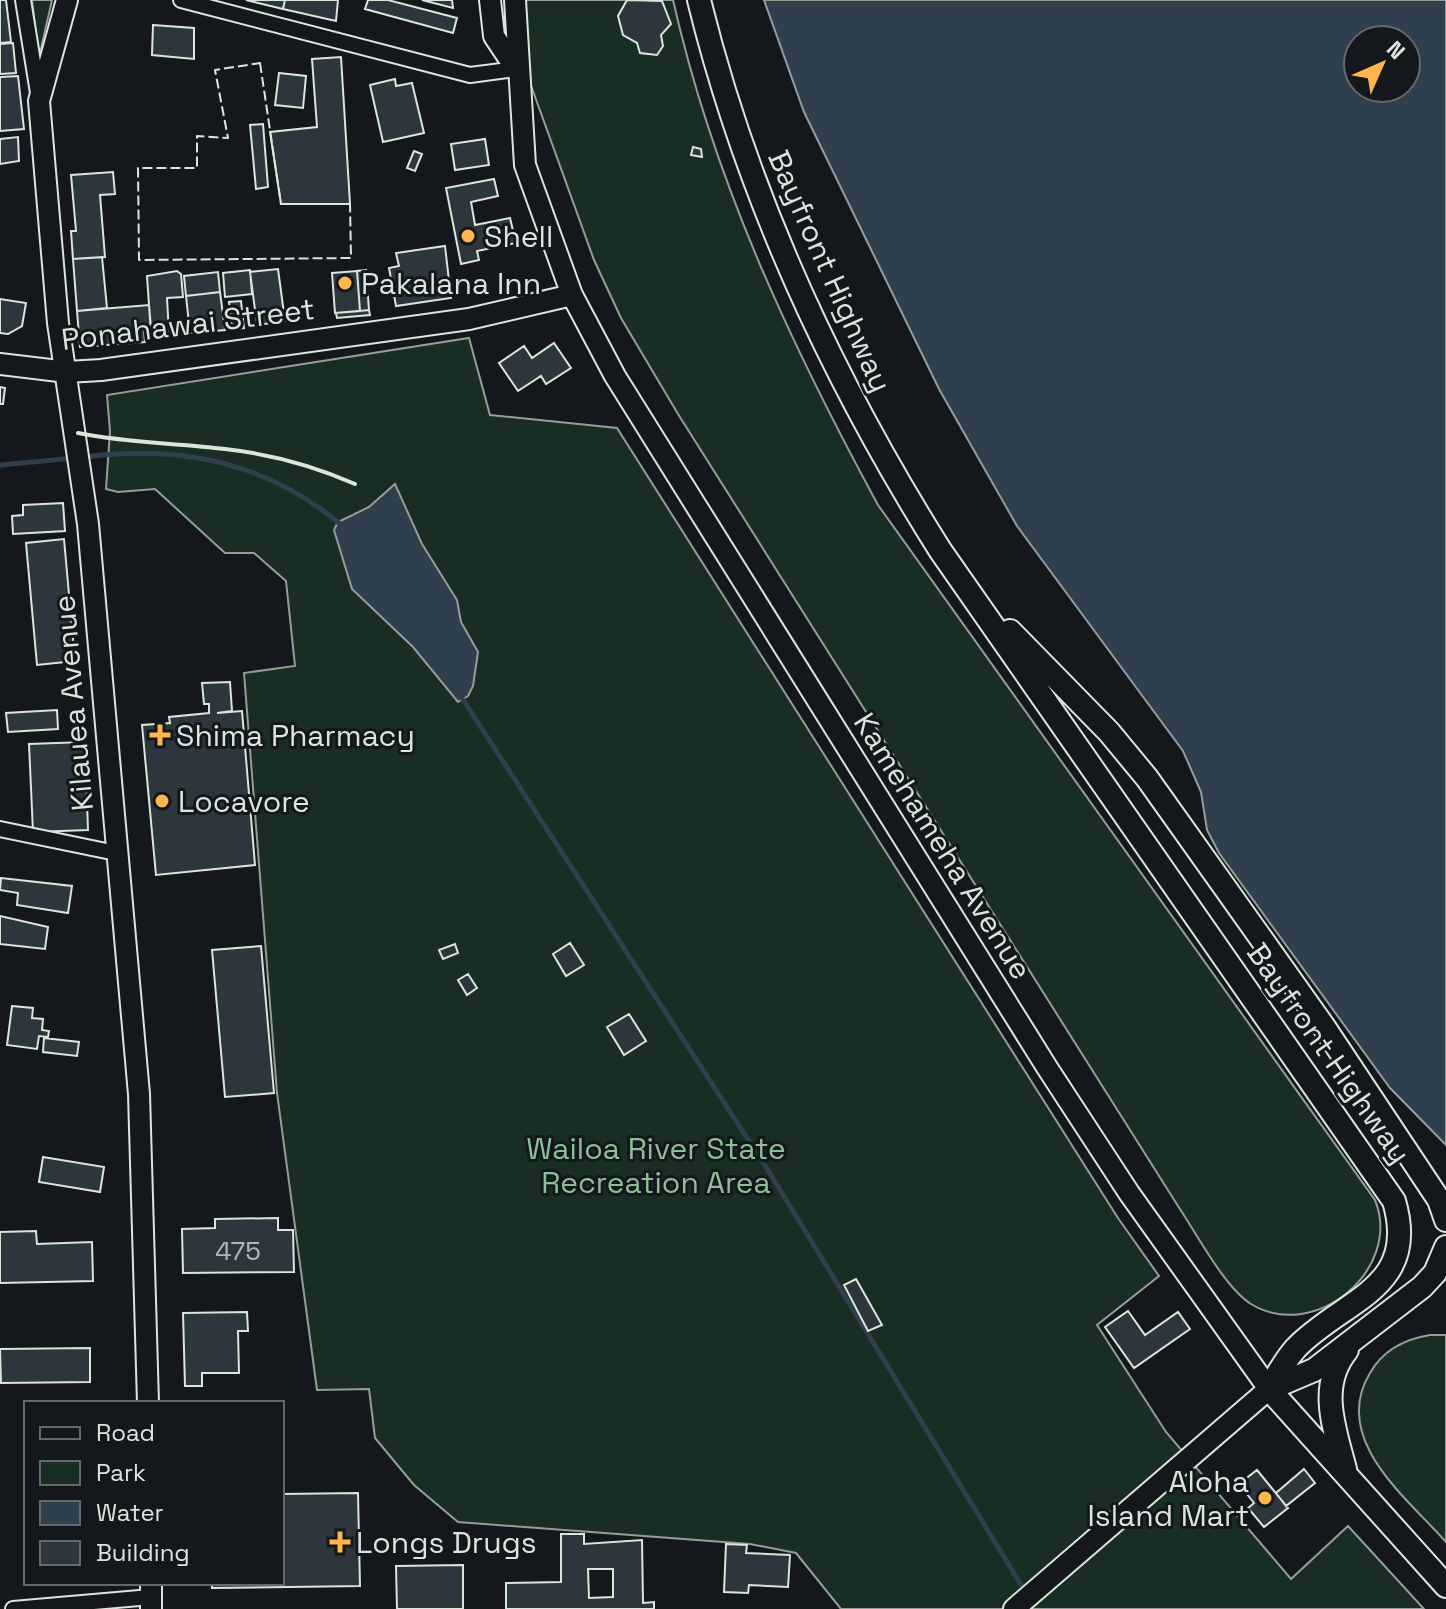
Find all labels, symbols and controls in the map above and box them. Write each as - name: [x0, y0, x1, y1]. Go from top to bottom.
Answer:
- north arrow: [1342, 24, 1422, 104]
- text: N: [1381, 35, 1411, 65]
- street label: Bayfront Highway: [759, 144, 901, 398]
- place label: Shell: [484, 217, 553, 256]
- marker: Shell: [459, 227, 477, 245]
- place label: Pakalana Inn: [361, 264, 541, 303]
- marker: Pakalana Inn: [336, 274, 354, 292]
- street label: Ponahawai Street: [59, 289, 317, 359]
- street label: Kilauea Avenue: [44, 593, 102, 813]
- street label: Kamehameha Avenue: [845, 705, 1041, 987]
- place label: Shima Pharmacy: [176, 716, 415, 755]
- marker: Shima Pharmacy: [151, 726, 169, 744]
- place label: Locavore: [178, 782, 310, 821]
- marker: Locavore: [153, 792, 171, 810]
- street label: Bayfront Highway: [1238, 935, 1420, 1171]
- park label: Wailoa River State Recreation Area: [526, 1129, 786, 1202]
- house number: 475: [215, 1234, 261, 1268]
- legend: [24, 1401, 284, 1585]
- text: Road: [96, 1417, 155, 1448]
- text: Park: [96, 1457, 146, 1488]
- place label: Aloha Island Mart: [1088, 1462, 1249, 1535]
- marker: Aloha Island Mart: [1256, 1489, 1274, 1507]
- text: Water: [96, 1497, 164, 1528]
- place label: Longs Drugs: [356, 1523, 537, 1562]
- marker: Longs Drugs: [331, 1533, 349, 1551]
- text: Building: [96, 1537, 190, 1568]

